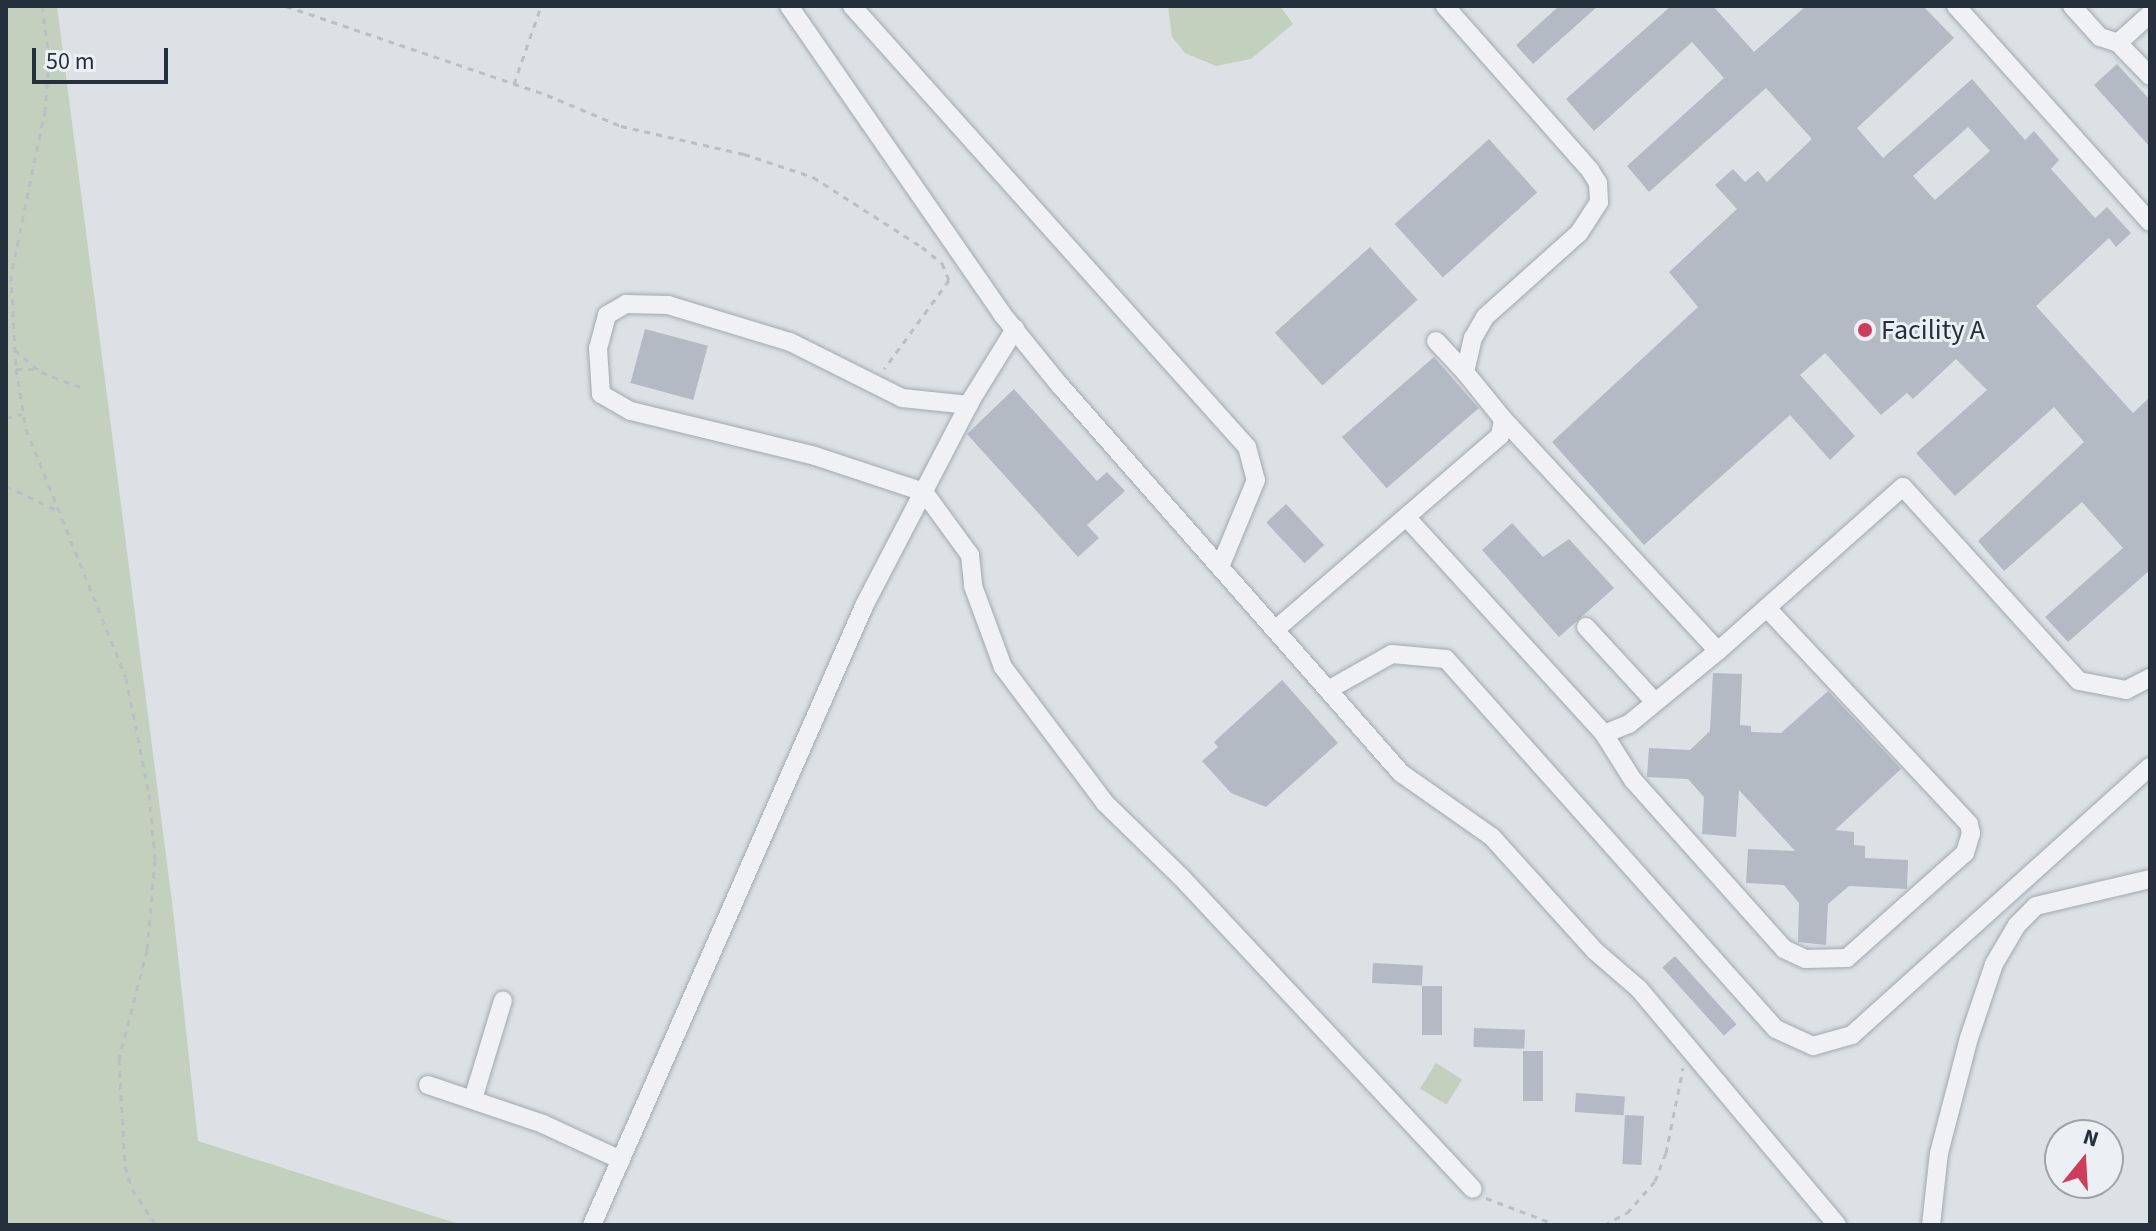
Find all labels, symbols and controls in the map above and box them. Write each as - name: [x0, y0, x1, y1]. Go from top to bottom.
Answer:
- scale bar: [36, 32, 172, 82]
- text: 50 m: [46, 44, 95, 79]
- place label: Facility A: [1881, 313, 1985, 347]
- marker: Facility A: [1856, 321, 1874, 339]
- north arrow: [2044, 1119, 2124, 1199]
- text: N: [2079, 1121, 2103, 1156]

